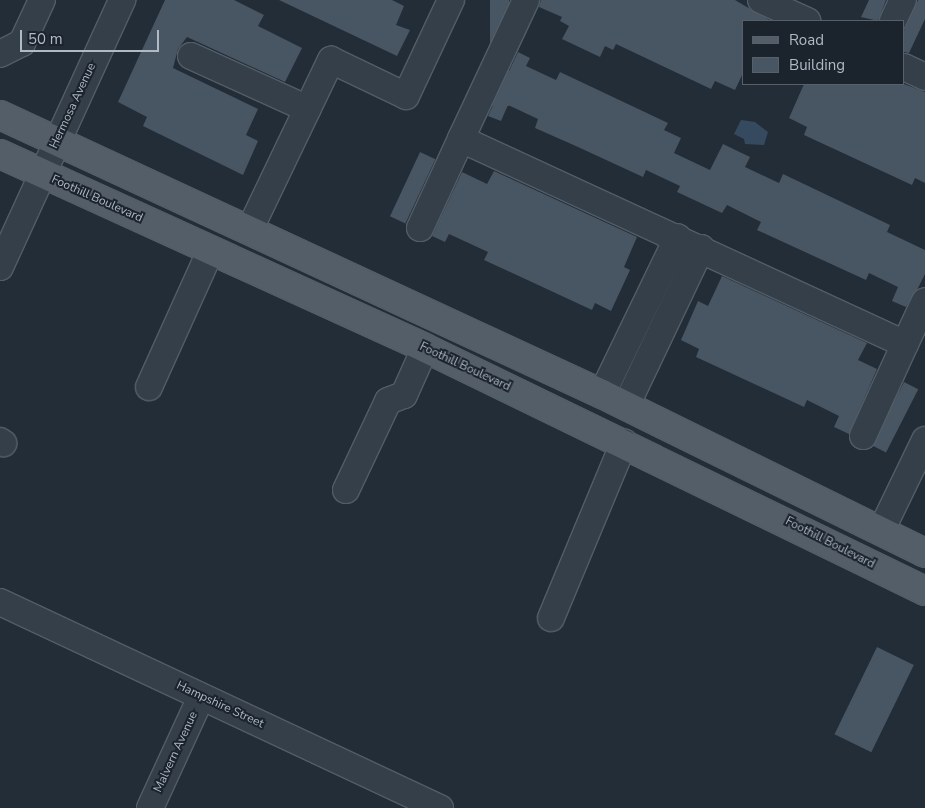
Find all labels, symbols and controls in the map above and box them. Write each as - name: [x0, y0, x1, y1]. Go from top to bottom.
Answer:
- scale bar: [22, 20, 161, 52]
- legend: [742, 20, 905, 85]
- text: 50 m: [28, 29, 63, 49]
- text: Road: [789, 30, 824, 50]
- text: Building: [789, 55, 845, 75]
- street label: Hermosa Avenue: [47, 61, 99, 151]
- street label: Foothill Boulevard: [49, 172, 145, 226]
- street label: Foothill Boulevard: [417, 340, 513, 394]
- street label: Foothill Boulevard: [783, 514, 877, 572]
- street label: Hampshire Street: [174, 678, 266, 732]
- street label: Malvern Avenue: [151, 709, 201, 795]

